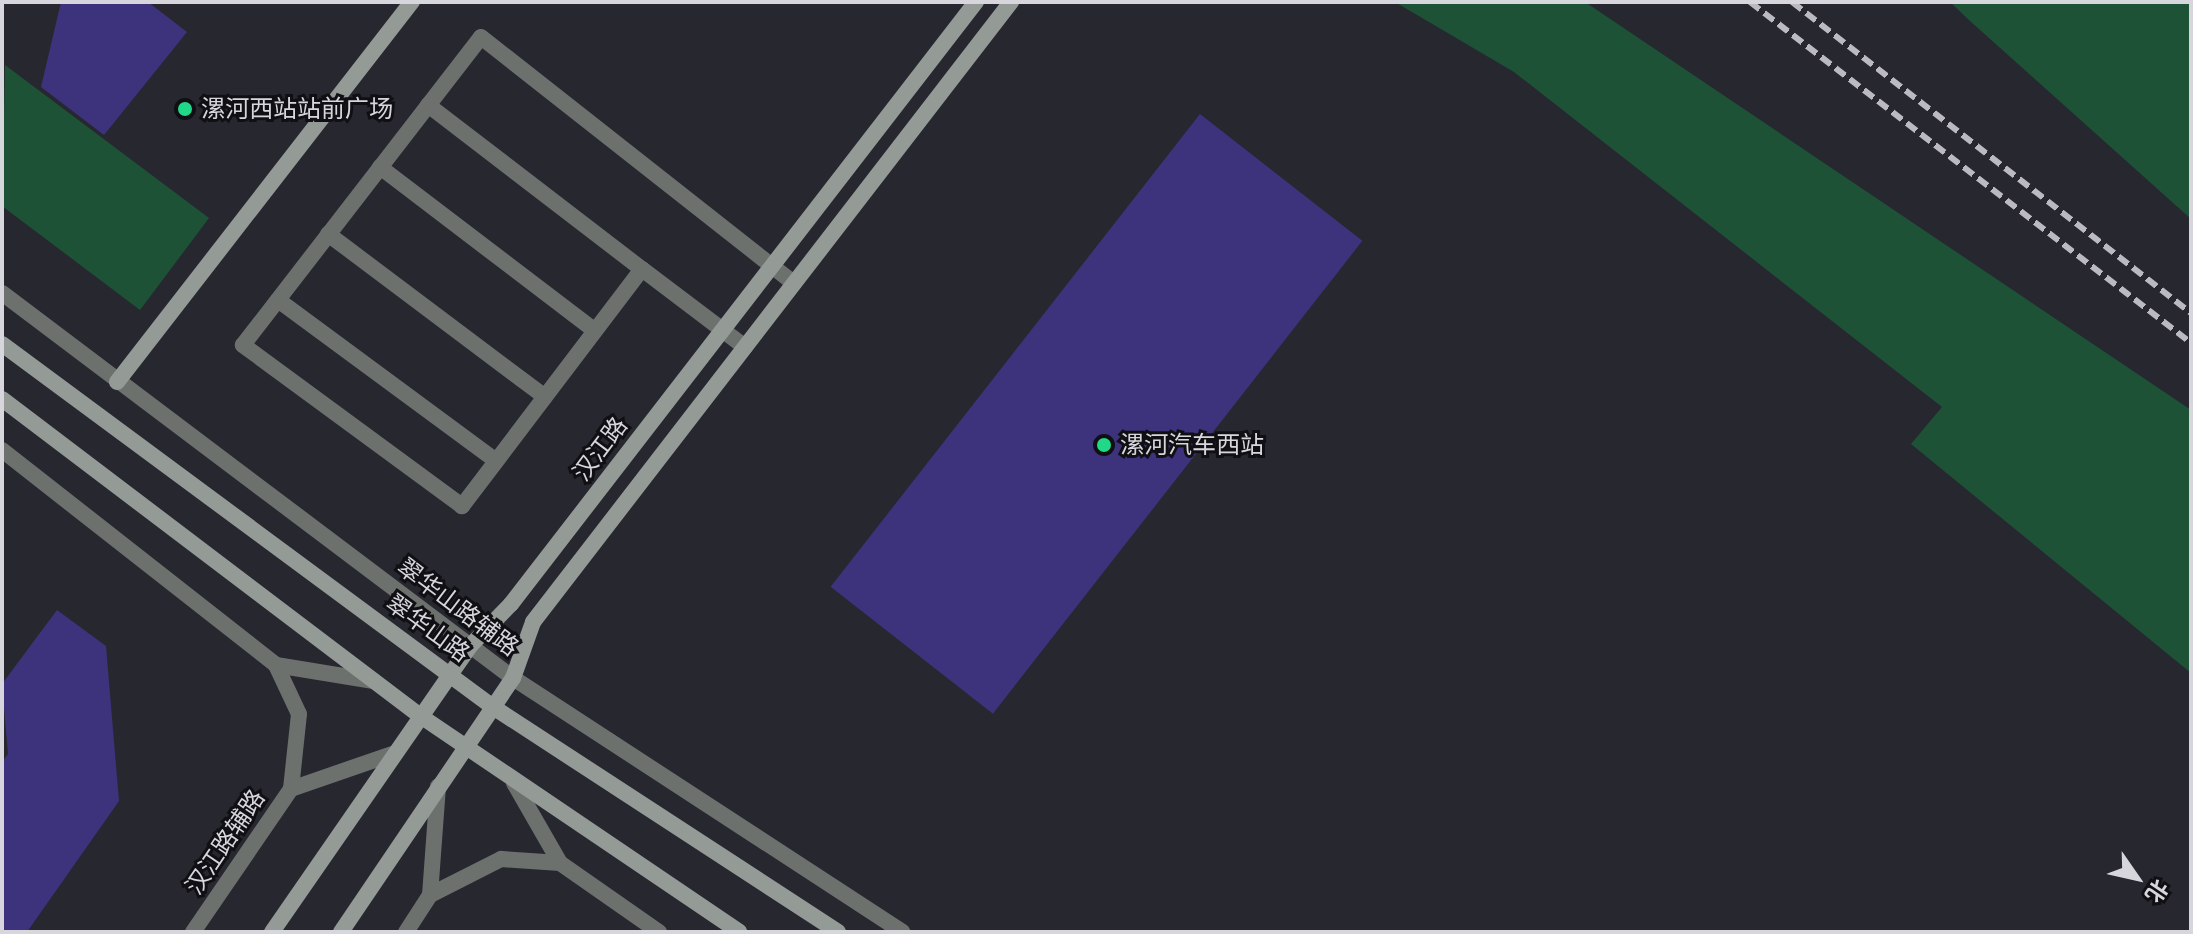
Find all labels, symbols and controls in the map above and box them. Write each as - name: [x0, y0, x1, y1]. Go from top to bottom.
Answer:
- place label: 漯河西站站前广场: [201, 95, 393, 123]
- marker: 漯河西站站前广场: [176, 100, 194, 118]
- street label: 汉江路: [567, 412, 633, 486]
- place label: 漯河汽车西站: [1120, 431, 1264, 459]
- marker: 漯河汽车西站: [1095, 436, 1113, 454]
- street label: 翠华山路辅路: [392, 552, 524, 662]
- street label: 翠华山路: [381, 588, 475, 668]
- street label: 汉江路辅路: [180, 784, 270, 900]
- north arrow: [2097, 838, 2177, 918]
- text: 北: [2139, 874, 2175, 908]

